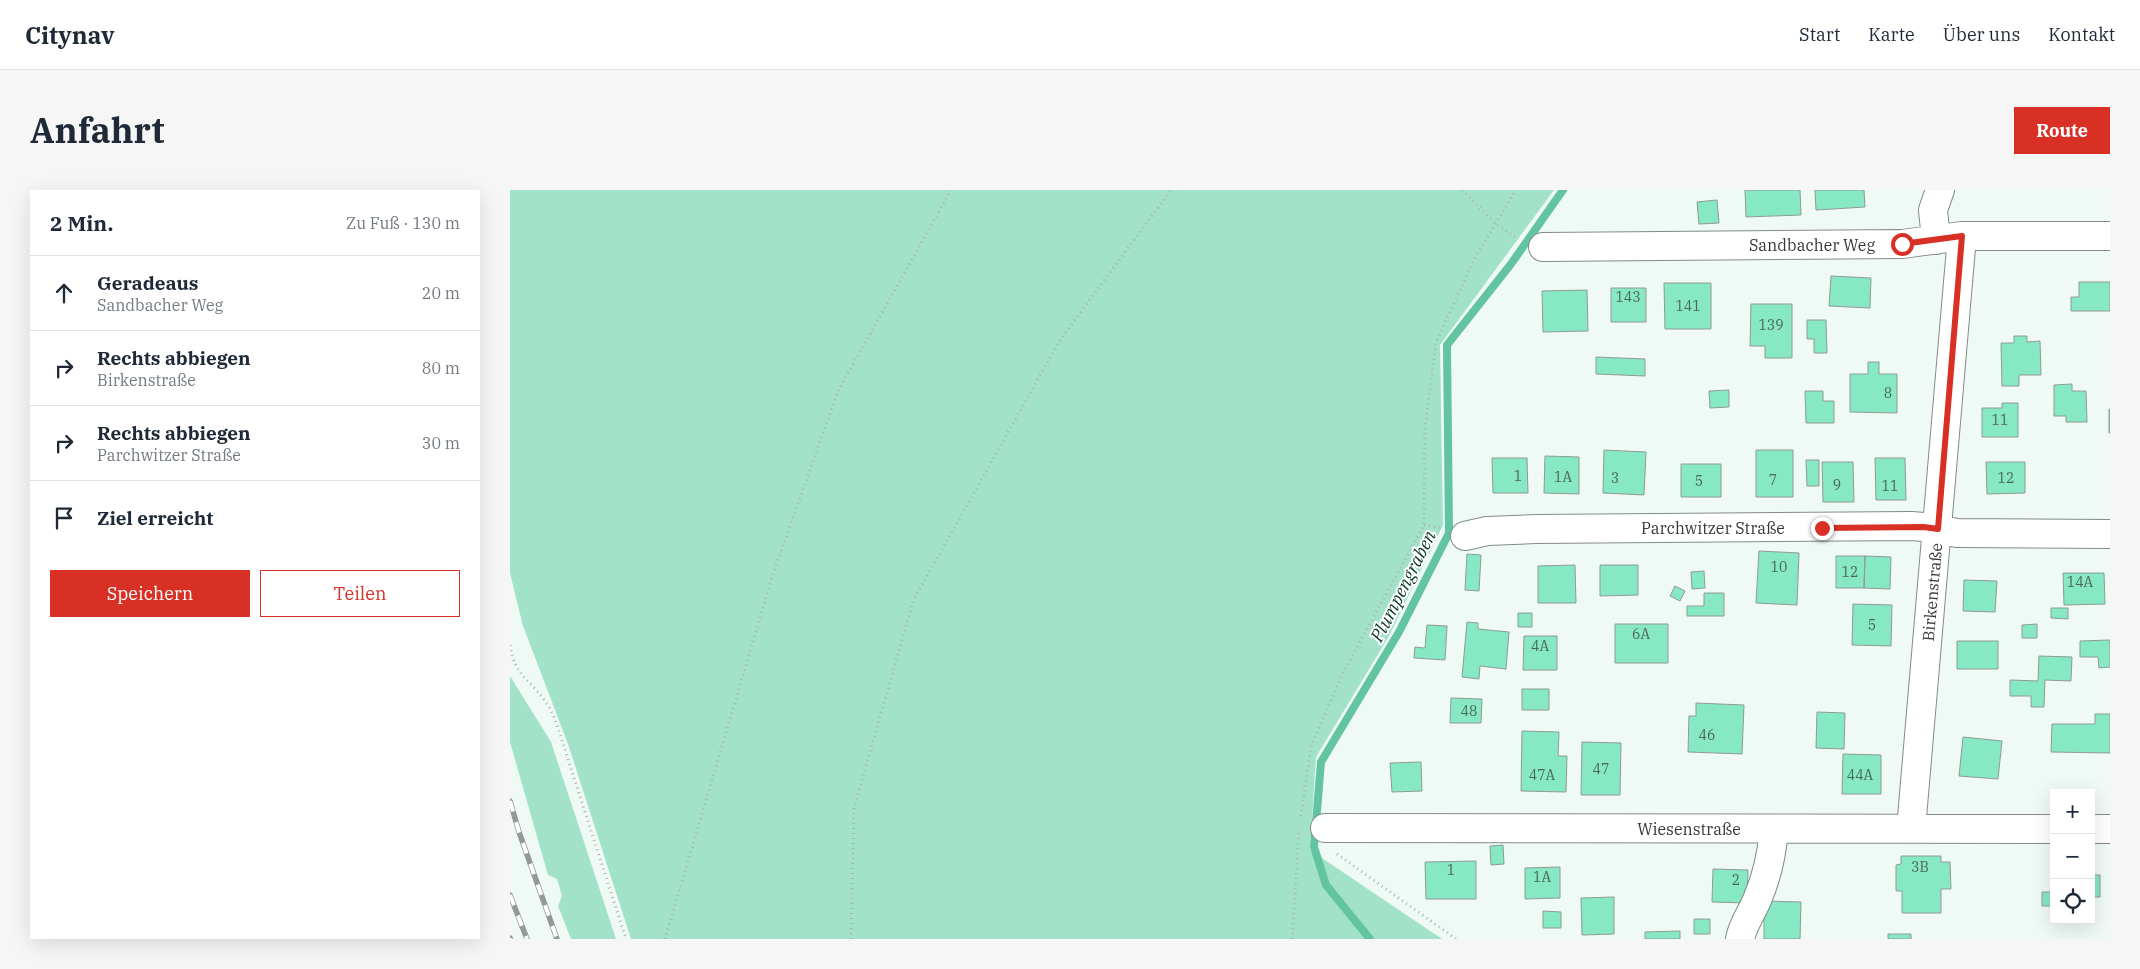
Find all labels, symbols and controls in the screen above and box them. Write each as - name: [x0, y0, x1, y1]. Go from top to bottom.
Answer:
- text: Citynav: [25, 19, 114, 51]
- text: Start: [1799, 23, 1840, 46]
- text: Karte: [1868, 23, 1915, 46]
- text: Über uns: [1943, 23, 2020, 46]
- text: Kontakt: [2048, 23, 2115, 46]
- text: Anfahrt: [30, 107, 164, 153]
- button: Route: [2014, 107, 2110, 154]
- text: 2 Min.: [50, 209, 113, 237]
- text: Zu Fuß · 130 m: [346, 213, 460, 233]
- route start: [1891, 233, 1914, 256]
- street label: Sandbacher Weg: [1749, 235, 1875, 255]
- text: Geradeaus: [97, 271, 198, 295]
- icon: ahead: [50, 279, 78, 307]
- text: 20 m: [422, 283, 460, 303]
- house number: 143: [1615, 288, 1641, 306]
- text: Sandbacher Weg: [97, 295, 223, 315]
- house number: 141: [1675, 297, 1701, 315]
- house number: 139: [1758, 316, 1784, 334]
- text: Rechts abbiegen: [97, 346, 251, 370]
- icon: right: [50, 354, 78, 382]
- text: 80 m: [422, 358, 460, 378]
- text: Birkenstraße: [97, 370, 196, 390]
- house number: 8: [1884, 384, 1892, 402]
- house number: 11: [1992, 411, 2008, 429]
- text: Rechts abbiegen: [97, 421, 251, 445]
- icon: right: [50, 429, 78, 457]
- text: 30 m: [422, 433, 460, 453]
- text: Parchwitzer Straße: [97, 445, 241, 465]
- house number: 1: [1514, 467, 1522, 485]
- house number: 1A: [1554, 468, 1572, 486]
- house number: 3: [1611, 469, 1619, 487]
- house number: 12: [1998, 469, 2014, 487]
- house number: 7: [1769, 471, 1777, 489]
- house number: 5: [1695, 472, 1703, 490]
- house number: 9: [1833, 476, 1841, 494]
- house number: 11: [1882, 477, 1898, 495]
- icon: arrive: [50, 504, 78, 532]
- text: Ziel erreicht: [97, 506, 213, 530]
- route end: [1811, 517, 1834, 540]
- street label: Parchwitzer Straße: [1641, 518, 1785, 538]
- water label: Plumpengraben: [1365, 526, 1441, 646]
- street label: Birkenstraße: [1918, 542, 1946, 642]
- house number: 10: [1771, 558, 1787, 576]
- house number: 12: [1842, 563, 1858, 581]
- button: Speichern: [50, 570, 250, 617]
- button: Teilen: [260, 570, 460, 617]
- house number: 14A: [2067, 573, 2094, 591]
- house number: 5: [1868, 616, 1876, 634]
- house number: 6A: [1632, 625, 1650, 643]
- house number: 4A: [1531, 637, 1549, 655]
- house number: 48: [1461, 702, 1477, 720]
- house number: 46: [1699, 726, 1715, 744]
- house number: 47: [1593, 760, 1609, 778]
- house number: 47A: [1529, 766, 1556, 784]
- house number: 44A: [1847, 766, 1874, 784]
- map controls: [2050, 789, 2095, 924]
- button: +: [2050, 789, 2095, 834]
- street label: Wiesenstraße: [1637, 819, 1741, 839]
- button: −: [2050, 834, 2095, 879]
- house number: 3B: [1911, 858, 1929, 876]
- house number: 1: [1447, 861, 1455, 879]
- house number: 1A: [1533, 868, 1551, 886]
- house number: 2: [1732, 871, 1740, 889]
- button: locate: [2050, 879, 2095, 924]

